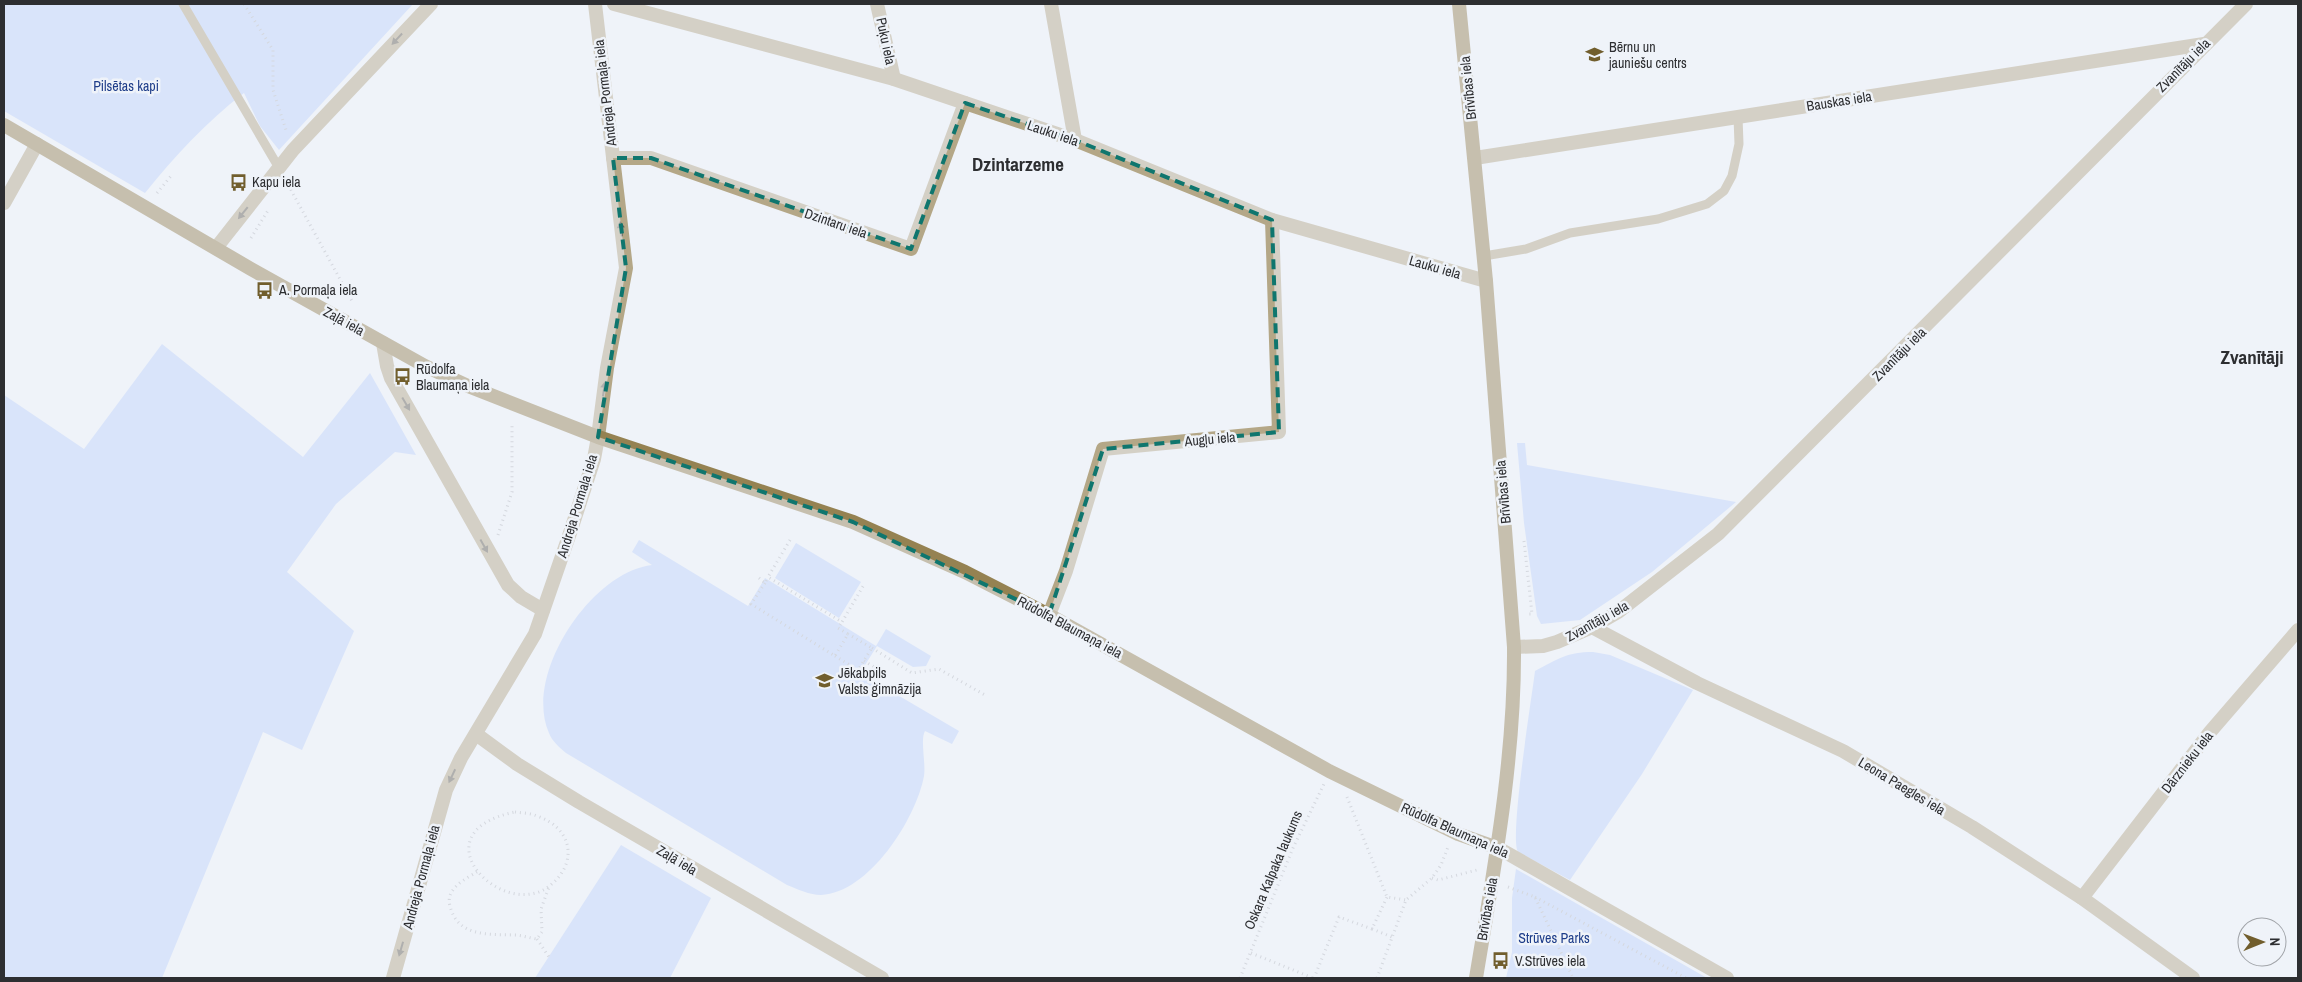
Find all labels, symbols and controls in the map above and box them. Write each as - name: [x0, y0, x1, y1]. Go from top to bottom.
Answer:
- street label: Puķu iela: [872, 16, 900, 67]
- one-way arrow: [391, 33, 403, 45]
- street label: Zvanītāju iela: [2152, 34, 2214, 96]
- street label: Andreja Pormaļa iela: [589, 38, 621, 148]
- place label: Bērnu un jauniešu centrs: [1608, 38, 1687, 72]
- school or university icon: Bērnu un jauniešu centrs: [1585, 45, 1605, 65]
- street label: Brīvības iela: [1456, 55, 1480, 121]
- park label: Pilsētas kapi: [93, 77, 159, 95]
- street label: Bauskas iela: [1805, 87, 1873, 115]
- street label: Lauku iela: [1025, 116, 1082, 150]
- district label: Dzintarzeme: [972, 151, 1064, 177]
- bus stop icon: Kapu iela: [228, 172, 248, 192]
- place label: Kapu iela: [252, 173, 301, 191]
- street label: Dzintaru iela: [802, 204, 870, 242]
- one-way arrow: [237, 206, 248, 219]
- one-way arrow: [617, 220, 625, 236]
- street label: Lauku iela: [1407, 251, 1464, 283]
- bus stop icon: A. Pormaļa iela: [255, 280, 275, 300]
- place label: A. Pormaļa iela: [278, 281, 358, 299]
- street label: Zaļā iela: [320, 302, 368, 340]
- street label: Zvanītāju iela: [1868, 323, 1930, 385]
- district label: Zvanītāji: [2220, 344, 2284, 370]
- place label: Rūdolfa Blaumaņa iela: [416, 360, 490, 394]
- bus stop icon: Rūdolfa Blaumaņa iela: [392, 367, 412, 387]
- one-way arrow: [601, 381, 609, 397]
- one-way arrow: [401, 397, 410, 410]
- street label: Augļu iela: [1183, 428, 1237, 450]
- street label: Andreja Pormaļa iela: [552, 452, 601, 561]
- street label: Brīvības iela: [1491, 459, 1515, 525]
- one-way arrow: [480, 539, 488, 554]
- street label: Rūdolfa Blaumaņa iela: [1014, 592, 1126, 662]
- street label: Zvanītāju iela: [1562, 596, 1632, 646]
- place label: Jēkabpils Valsts ģimnāzija: [838, 664, 922, 698]
- school or university icon: Jēkabpils Valsts ģimnāzija: [814, 671, 834, 691]
- street label: Dārznieku iela: [2157, 727, 2217, 797]
- street label: Leona Paegles iela: [1855, 753, 1949, 819]
- one-way arrow: [448, 769, 457, 784]
- street label: Rūdolfa Blaumaņa iela: [1398, 798, 1512, 862]
- street label: Oskara Kalpaka laukums: [1240, 808, 1306, 932]
- street label: Andreja Pormaļa iela: [398, 822, 444, 932]
- street label: Zaļā iela: [653, 841, 701, 879]
- street label: Brīvības iela: [1473, 875, 1502, 942]
- north arrow: [2237, 917, 2287, 967]
- park label: Strūves Parks: [1518, 929, 1590, 947]
- text: N: [2266, 937, 2284, 946]
- one-way arrow: [396, 941, 404, 956]
- bus stop icon: V.Strūves iela: [1491, 951, 1511, 971]
- place label: V.Strūves iela: [1515, 952, 1586, 970]

